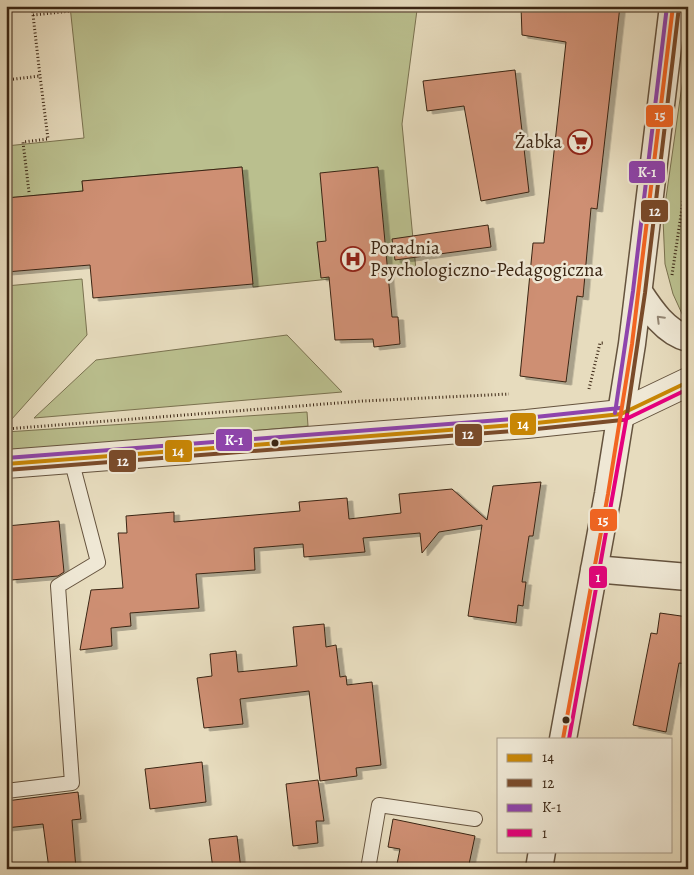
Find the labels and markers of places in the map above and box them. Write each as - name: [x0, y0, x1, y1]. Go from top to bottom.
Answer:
- place label: Żabka: [515, 129, 562, 155]
- supermarket icon: Żabka: [567, 129, 593, 155]
- place label: Poradnia Psychologiczno-Pedagogiczna: [370, 235, 603, 283]
- hospital icon: Poradnia Psychologiczno-Pedagogiczna: [340, 246, 366, 272]
- unlabelled marker: [270, 438, 280, 448]
- unlabelled marker: [561, 715, 571, 725]

